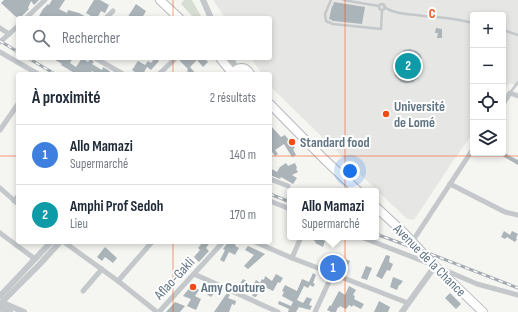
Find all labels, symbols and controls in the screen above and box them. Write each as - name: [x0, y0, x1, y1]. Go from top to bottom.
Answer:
- text: C: [429, 6, 436, 22]
- map controls: [470, 12, 506, 156]
- button: +: [470, 12, 506, 48]
- search box: [16, 16, 272, 60]
- icon: search: [30, 27, 52, 49]
- text: Rechercher: [62, 29, 120, 48]
- button: −: [470, 48, 506, 84]
- pin: 2: [395, 51, 421, 81]
- button: locate: [470, 84, 506, 120]
- text: À proximité: [32, 88, 100, 108]
- text: 2 résultats: [210, 90, 256, 106]
- place label: Université de Lomé: [394, 98, 445, 131]
- marker: Université de Lomé: [381, 109, 391, 119]
- button: layers: [470, 120, 506, 156]
- place label: Standard food: [300, 134, 370, 151]
- text: Allo Mamazi: [70, 137, 133, 156]
- marker: Standard food: [287, 137, 297, 147]
- text: 1: [42, 147, 48, 163]
- text: 140 m: [230, 147, 256, 163]
- text: Supermarché: [70, 156, 128, 172]
- your location: [340, 161, 360, 181]
- popup: [287, 188, 379, 240]
- text: Amphi Prof Sedoh: [70, 197, 164, 216]
- text: Allo Mamazi: [302, 197, 364, 216]
- text: 2: [42, 207, 48, 223]
- text: 170 m: [230, 207, 256, 223]
- text: Lieu: [70, 216, 88, 232]
- text: Supermarché: [302, 216, 360, 232]
- street label: Avenue de la Chance: [389, 220, 469, 300]
- pin: 1: [320, 253, 346, 283]
- street label: Aflao-Gakli: [150, 254, 198, 304]
- place label: Amy Couture: [200, 279, 265, 296]
- marker: Amy Couture: [188, 282, 198, 292]

